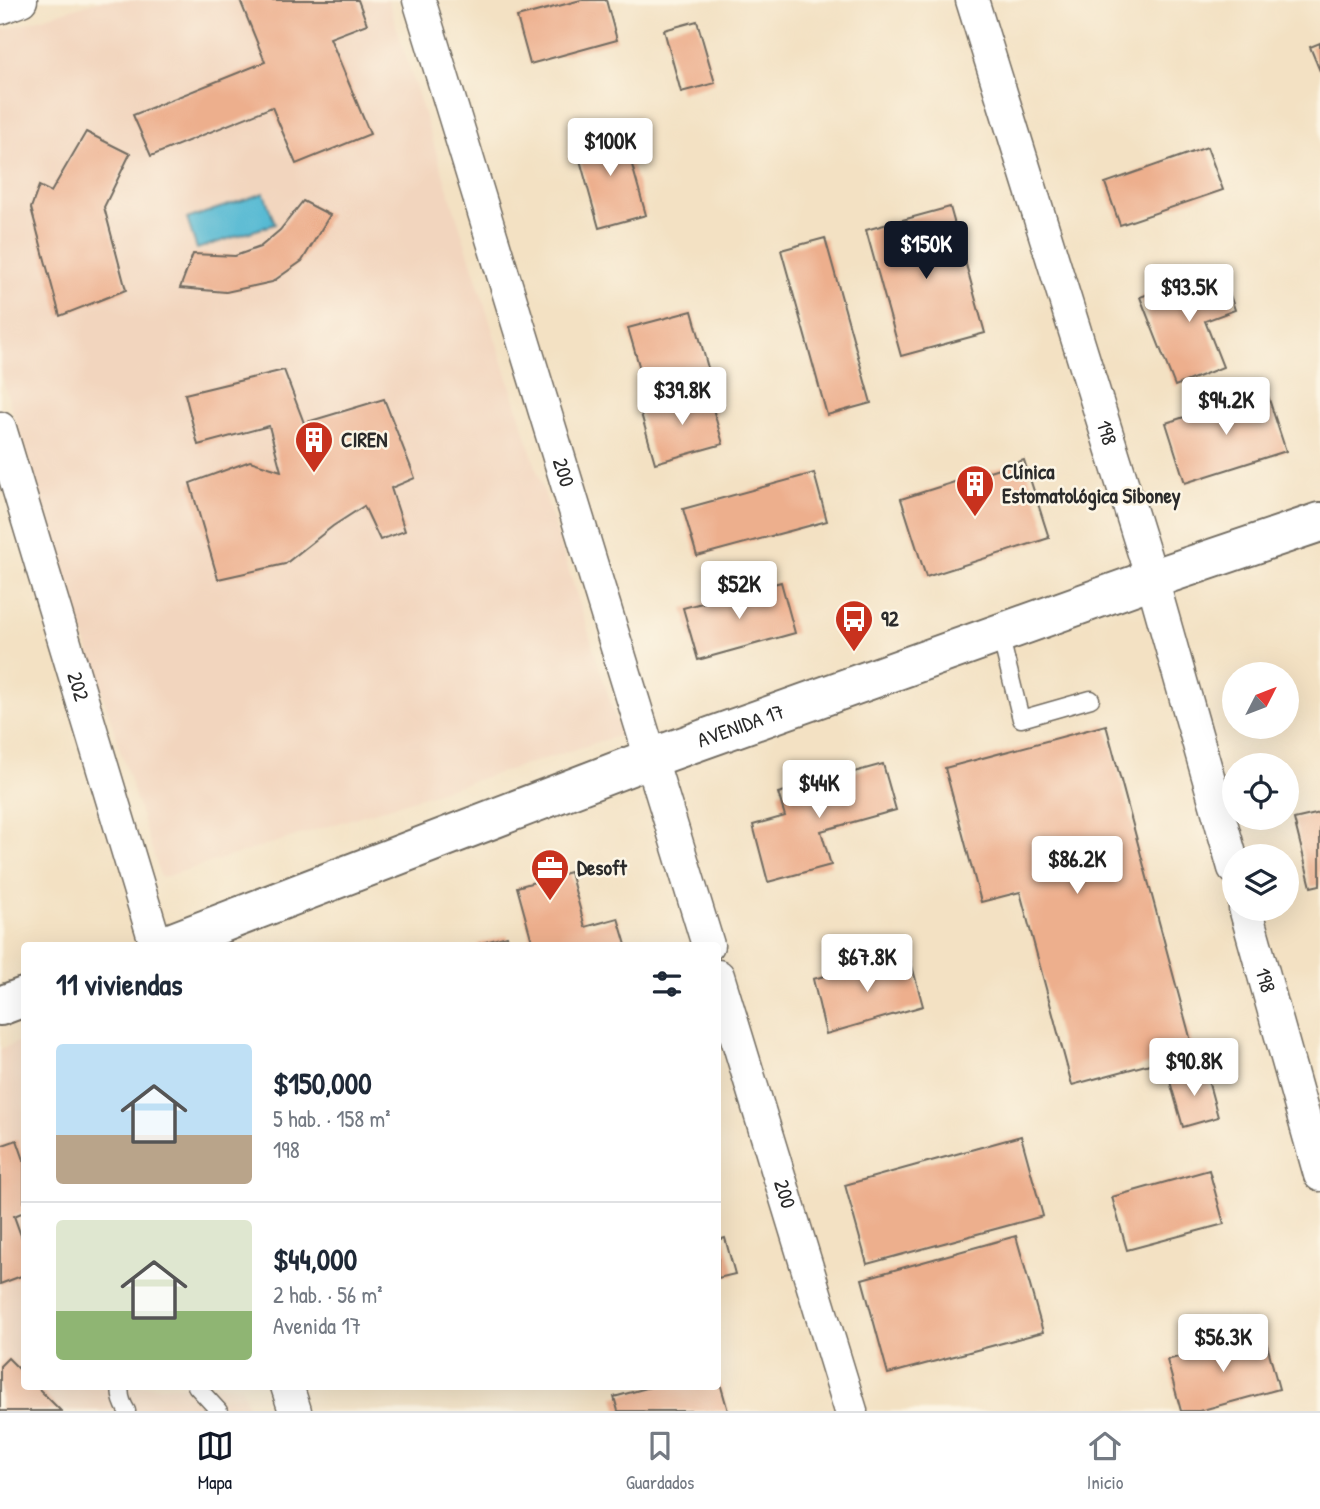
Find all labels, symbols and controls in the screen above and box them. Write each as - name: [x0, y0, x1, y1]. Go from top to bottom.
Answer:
- pin: $100K: [561, 118, 659, 178]
- text: $100K: [584, 125, 636, 156]
- pin: $150K: [877, 222, 975, 281]
- text: $150K: [900, 228, 952, 259]
- pin: $93.5K: [1132, 264, 1246, 324]
- text: $93.5K: [1160, 271, 1218, 302]
- pin: $39.8K: [625, 368, 739, 427]
- text: $39.8K: [653, 374, 711, 405]
- pin: $94.2K: [1169, 378, 1283, 437]
- text: $94.2K: [1198, 384, 1254, 415]
- street label: 198: [1089, 416, 1124, 448]
- building icon: CIREN: [293, 419, 335, 474]
- place label: CIREN: [341, 425, 387, 454]
- street label: 200: [546, 454, 582, 490]
- place label: Clínica Estomatológica Siboney: [1002, 457, 1181, 511]
- building icon: Clínica Estomatológica Siboney: [954, 463, 996, 518]
- pin: $52K: [698, 562, 780, 621]
- text: $52K: [717, 568, 761, 599]
- bus stop icon: 92: [833, 598, 875, 653]
- place label: 92: [881, 604, 899, 633]
- north arrow: [1222, 662, 1298, 738]
- map controls: [1222, 662, 1299, 921]
- street label: 202: [60, 668, 97, 705]
- street label: AVENIDA 17: [693, 697, 788, 754]
- button: locate: [1222, 753, 1299, 830]
- pin: $44K: [778, 760, 860, 820]
- text: $44K: [799, 767, 839, 798]
- pin: $86.2K: [1020, 836, 1134, 896]
- text: $86.2K: [1048, 843, 1106, 874]
- button: layers: [1222, 844, 1299, 921]
- office icon: Desoft: [529, 847, 571, 902]
- place label: Desoft: [577, 853, 627, 882]
- pin: $67.8K: [810, 934, 924, 994]
- text: $67.8K: [837, 941, 897, 972]
- text: 11 viviendas: [56, 964, 183, 1004]
- street label: 198: [1248, 964, 1283, 996]
- icon: filters: [648, 965, 686, 1003]
- pin: $90.8K: [1137, 1038, 1251, 1098]
- text: $90.8K: [1165, 1045, 1223, 1076]
- text: $150,000: [273, 1063, 372, 1103]
- icon: home: [112, 1072, 196, 1156]
- text: 5 hab. · 158 m²: [273, 1103, 391, 1134]
- text: 198: [273, 1134, 300, 1165]
- street label: 200: [767, 1176, 803, 1212]
- text: $44,000: [273, 1239, 357, 1279]
- icon: home: [112, 1248, 196, 1332]
- text: 2 hab. · 56 m²: [273, 1279, 382, 1310]
- text: Avenida 17: [273, 1310, 361, 1341]
- pin: $56.3K: [1166, 1314, 1280, 1374]
- text: $56.3K: [1194, 1321, 1252, 1352]
- tab: Mapa: [196, 1427, 234, 1495]
- tab: Guardados: [626, 1427, 694, 1495]
- tab: Inicio: [1086, 1427, 1124, 1495]

